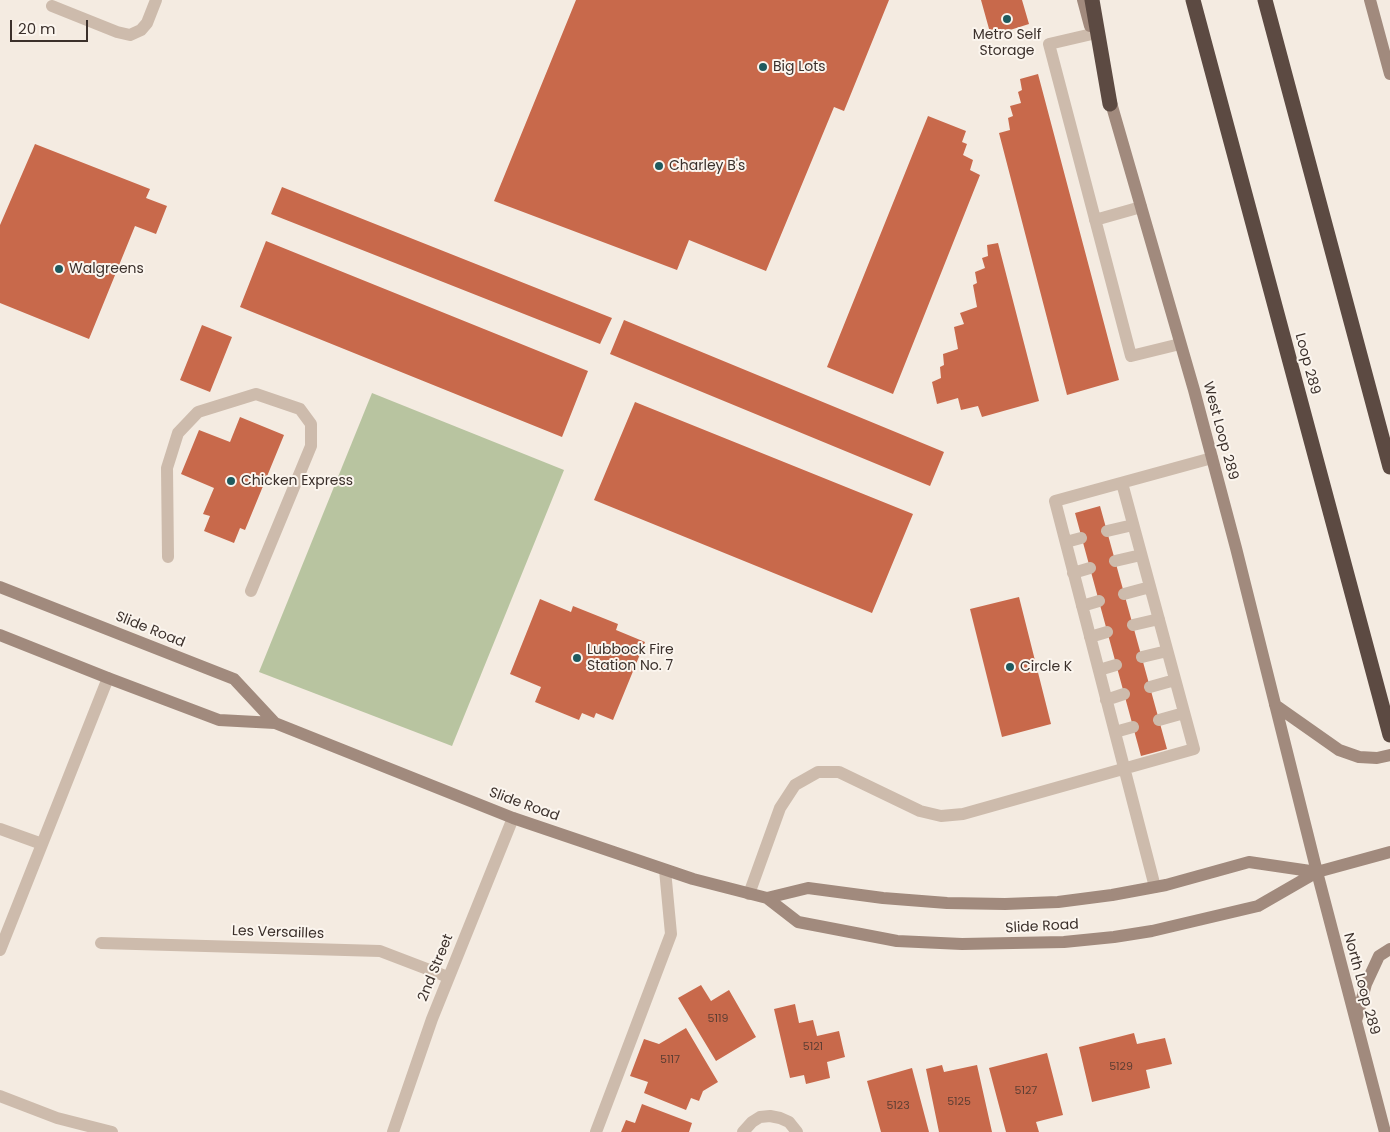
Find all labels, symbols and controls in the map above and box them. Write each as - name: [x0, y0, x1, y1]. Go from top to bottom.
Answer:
- scale bar: [12, 10, 90, 42]
- marker: Metro Self Storage: [1001, 13, 1013, 25]
- text: 20 m: [18, 18, 56, 39]
- place label: Metro Self Storage: [973, 27, 1041, 59]
- place label: Big Lots: [773, 59, 826, 75]
- marker: Big Lots: [757, 61, 769, 73]
- place label: Charley B's: [669, 158, 745, 174]
- marker: Charley B's: [653, 160, 665, 172]
- place label: Walgreens: [69, 261, 144, 277]
- marker: Walgreens: [53, 263, 65, 275]
- street label: Loop 289: [1291, 331, 1323, 397]
- street label: West Loop 289: [1199, 380, 1241, 482]
- place label: Chicken Express: [241, 473, 353, 489]
- marker: Chicken Express: [225, 475, 237, 487]
- street label: Slide Road: [113, 608, 187, 652]
- place label: Lubbock Fire Station No. 7: [587, 642, 674, 674]
- marker: Lubbock Fire Station No. 7: [571, 652, 583, 664]
- place label: Circle K: [1020, 659, 1072, 675]
- marker: Circle K: [1004, 661, 1016, 673]
- street label: Slide Road: [487, 785, 561, 825]
- street label: Slide Road: [1005, 917, 1079, 937]
- street label: Les Versailles: [232, 923, 324, 943]
- street label: North Loop 289: [1339, 931, 1383, 1037]
- street label: 2nd Street: [415, 932, 457, 1004]
- house number: 5119: [708, 1012, 728, 1026]
- house number: 5121: [803, 1040, 823, 1054]
- house number: 5117: [660, 1053, 680, 1067]
- house number: 5129: [1109, 1060, 1133, 1074]
- house number: 5127: [1015, 1084, 1037, 1098]
- house number: 5125: [947, 1095, 971, 1109]
- house number: 5123: [886, 1099, 910, 1113]

